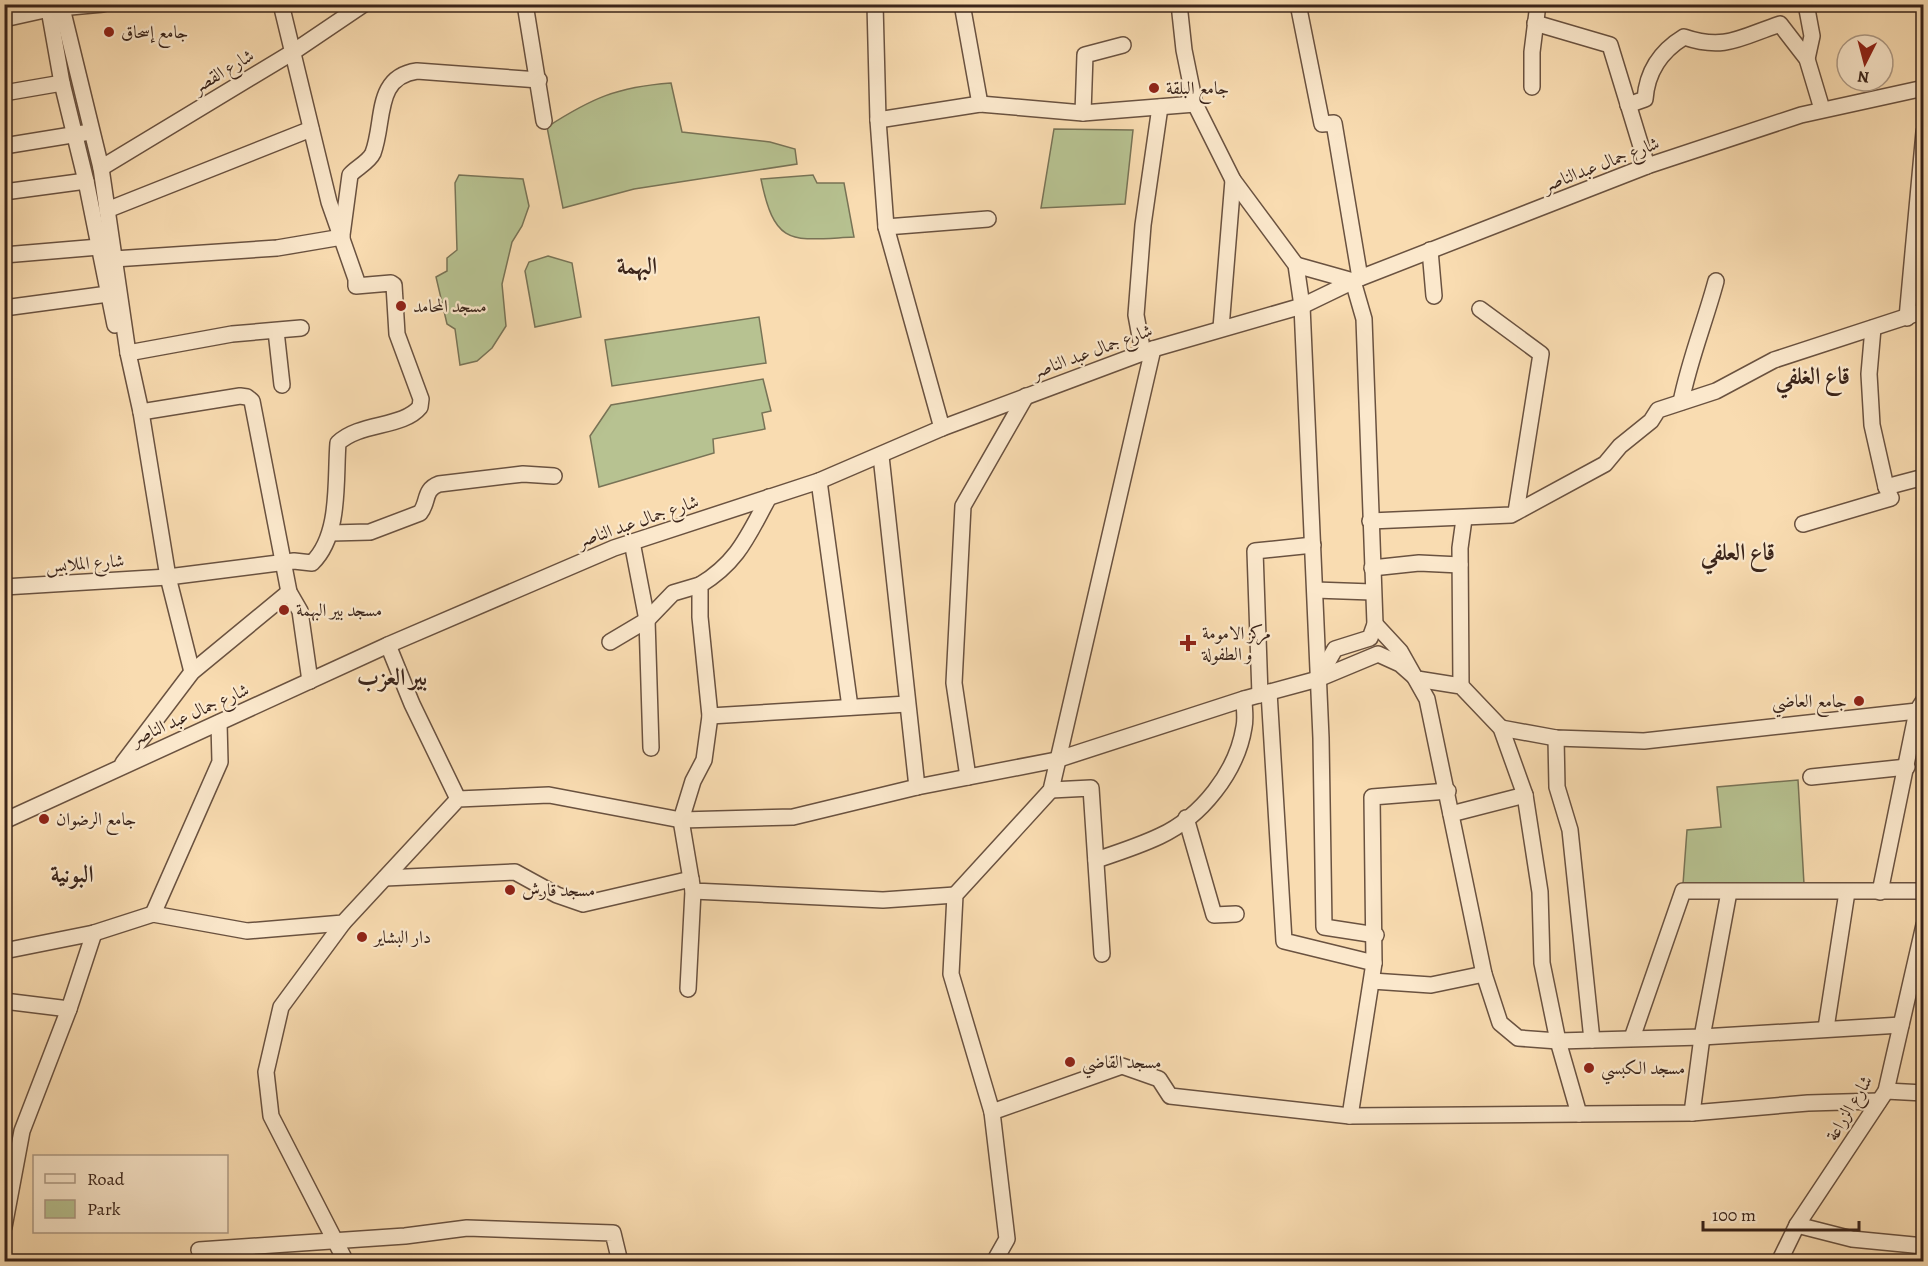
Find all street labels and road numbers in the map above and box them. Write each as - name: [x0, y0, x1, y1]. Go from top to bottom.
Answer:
- street label: شارع القصر: [186, 43, 260, 102]
- street label: شارع جمال عبدالناصر: [1537, 131, 1664, 201]
- street label: شارع جمال عبد الناصر: [1027, 318, 1157, 387]
- street label: شارع جمال عبد الناصر: [572, 489, 703, 556]
- street label: شارع الملابس: [45, 548, 125, 581]
- street label: شارع جمال عبد الناصر: [125, 677, 254, 754]
- street label: شارع الزراعة: [1820, 1071, 1881, 1147]

